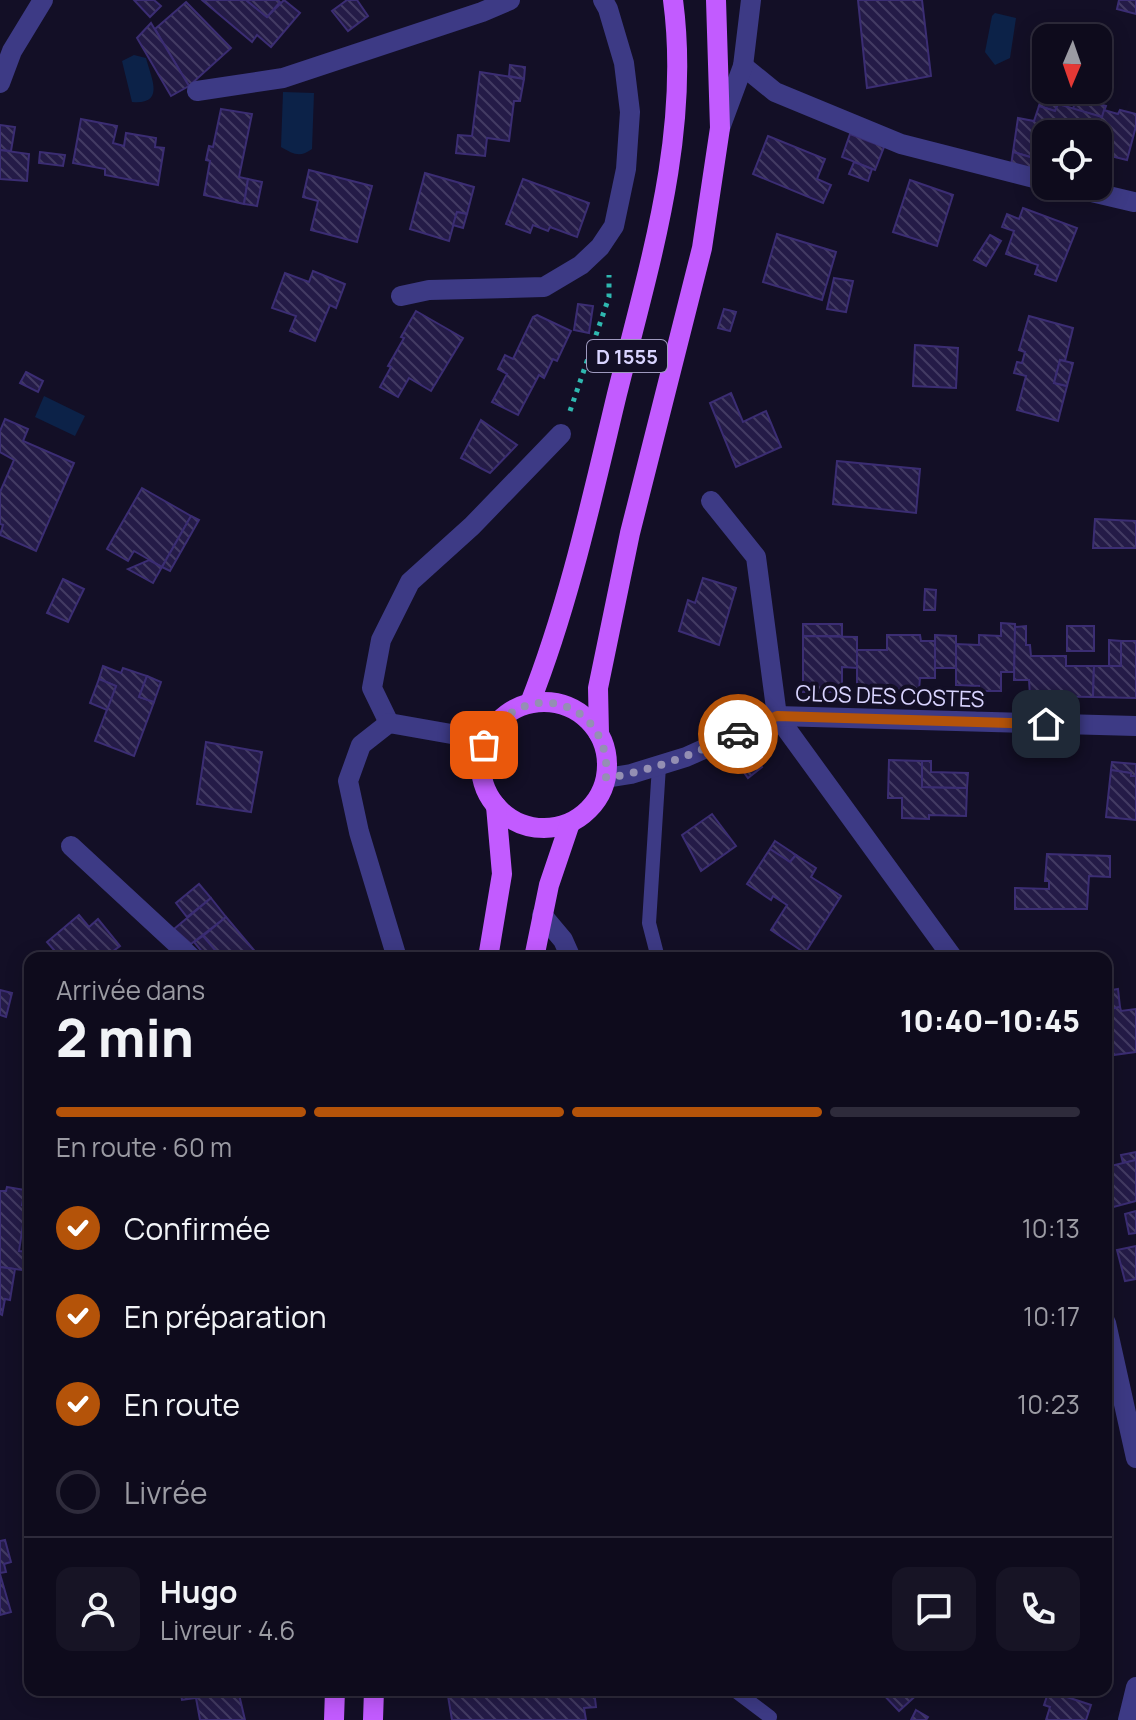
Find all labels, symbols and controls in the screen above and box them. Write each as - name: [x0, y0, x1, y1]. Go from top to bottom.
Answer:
- north arrow: [1032, 24, 1112, 104]
- map controls: [1032, 24, 1112, 200]
- button: locate: [1032, 120, 1112, 200]
- road number: D 1555: [587, 340, 667, 372]
- street label: CLOS DES COSTES: [795, 678, 985, 714]
- pin: [1012, 690, 1080, 758]
- courier: [698, 694, 778, 774]
- icon: home: [1024, 702, 1068, 746]
- pin: [450, 711, 518, 779]
- icon: car: [716, 712, 760, 756]
- icon: bag: [462, 723, 506, 767]
- text: Arrivée dans: [56, 972, 205, 1008]
- text: 10:40–10:45: [900, 1000, 1080, 1041]
- text: 2 min: [56, 1002, 194, 1073]
- text: En route · 60 m: [56, 1129, 232, 1165]
- icon: check: [56, 1206, 100, 1250]
- text: Confirmée: [124, 1208, 270, 1249]
- text: 10:13: [1022, 1210, 1080, 1246]
- icon: check: [56, 1294, 100, 1338]
- text: En préparation: [124, 1296, 326, 1337]
- text: 10:17: [1023, 1298, 1080, 1334]
- icon: check: [56, 1382, 100, 1426]
- text: En route: [124, 1384, 240, 1425]
- text: 10:23: [1017, 1386, 1080, 1422]
- text: Livrée: [124, 1472, 207, 1513]
- button: person: [56, 1567, 140, 1651]
- button: chat: [892, 1567, 976, 1651]
- button: phone: [996, 1567, 1080, 1651]
- text: Hugo: [160, 1571, 237, 1612]
- text: Livreur · 4.6: [160, 1612, 296, 1648]

